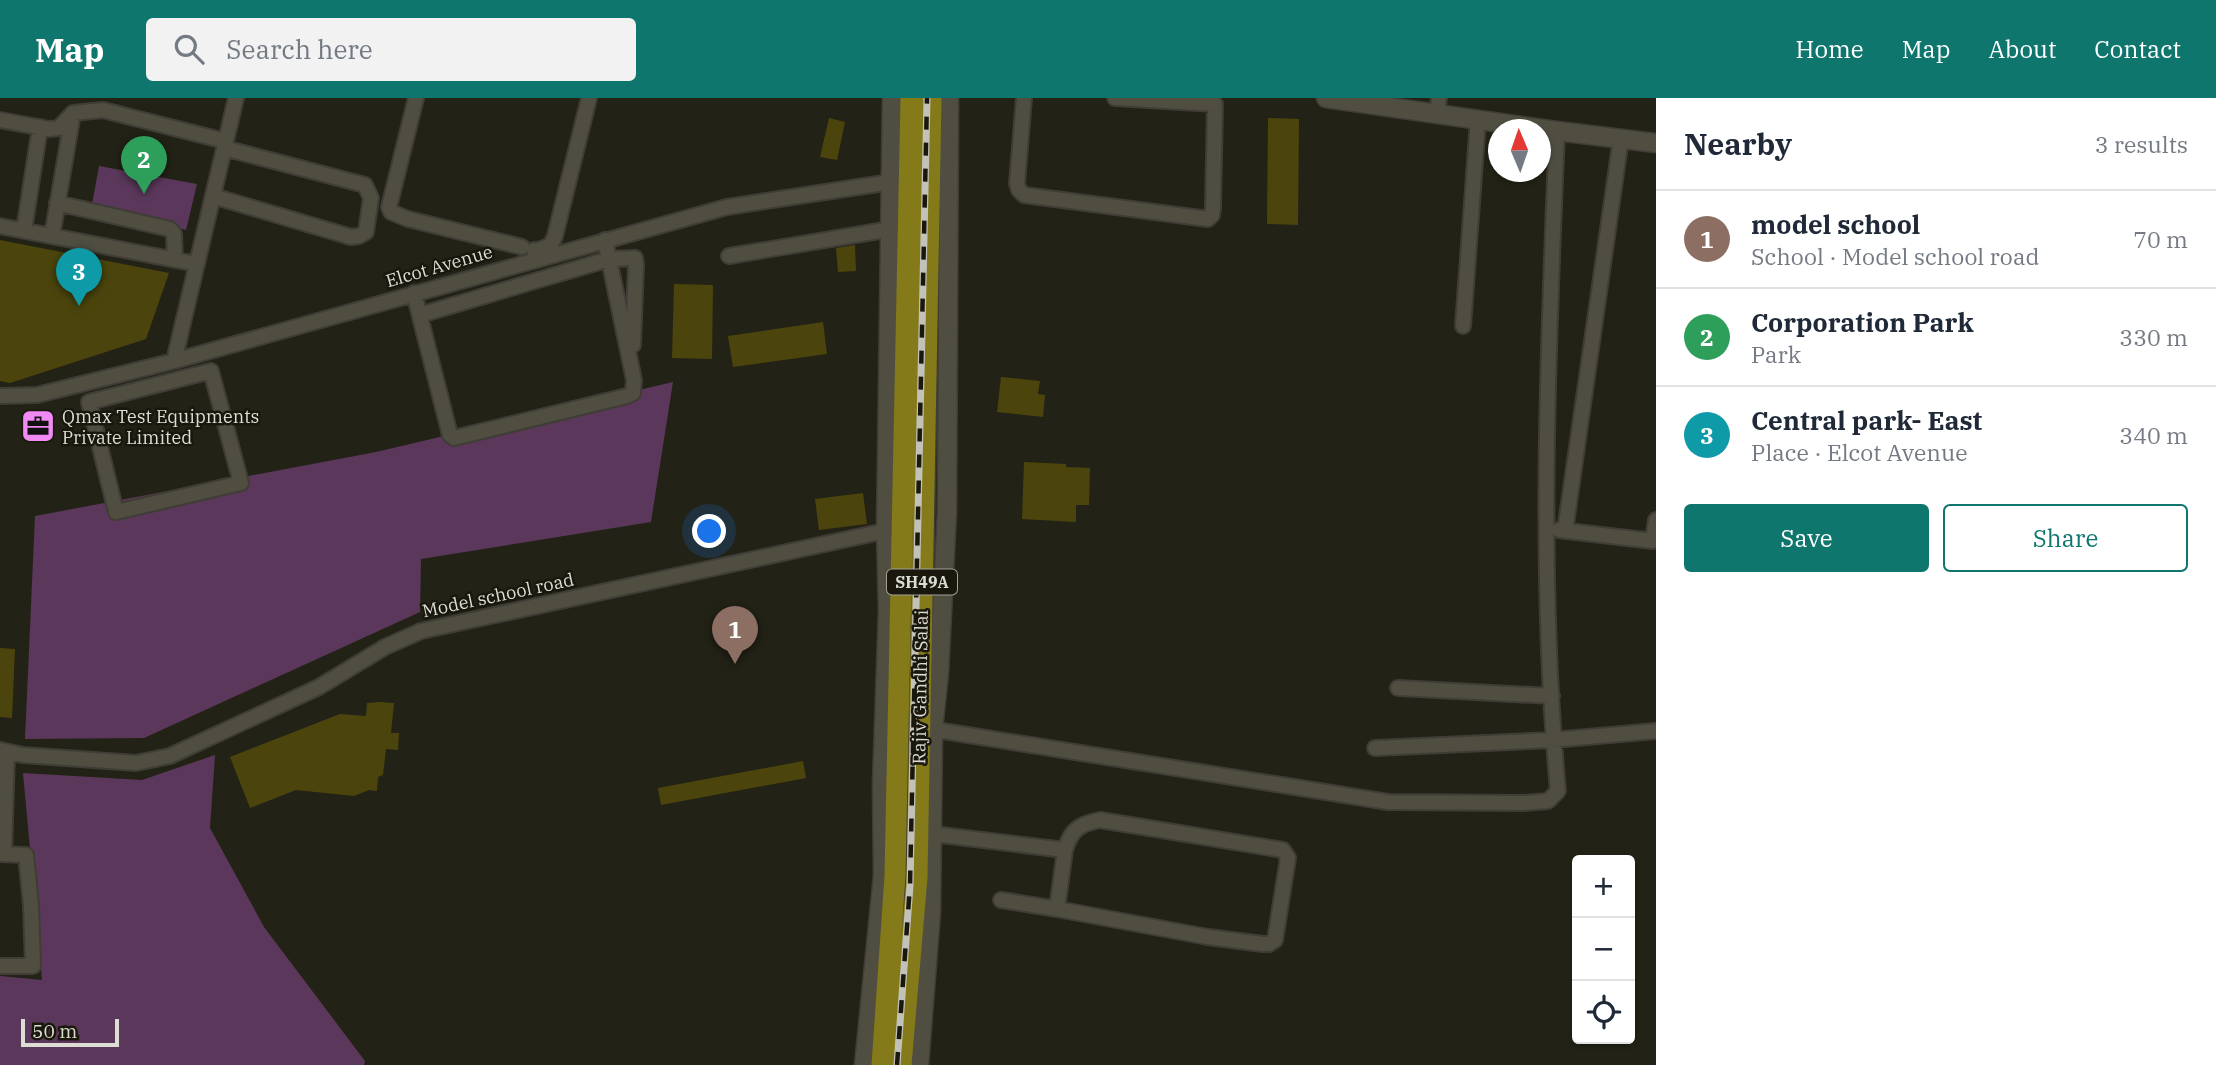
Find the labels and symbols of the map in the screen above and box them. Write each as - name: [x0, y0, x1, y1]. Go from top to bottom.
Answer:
- north arrow: [1488, 119, 1551, 182]
- pin: 2: [121, 136, 167, 194]
- street label: Elcot Avenue: [383, 240, 495, 292]
- pin: 3: [56, 248, 102, 306]
- place label: Qmax Test Equipments Private Limited: [62, 405, 259, 449]
- office icon: Qmax Test Equipments Private Limited: [19, 407, 57, 445]
- your location: [692, 514, 726, 548]
- street label: Model school road: [420, 568, 576, 622]
- road number: SH49A: [887, 569, 957, 594]
- pin: 1: [712, 606, 758, 664]
- street label: Rajiv Gandhi Salai: [907, 609, 933, 765]
- scale bar: [21, 1016, 119, 1048]

